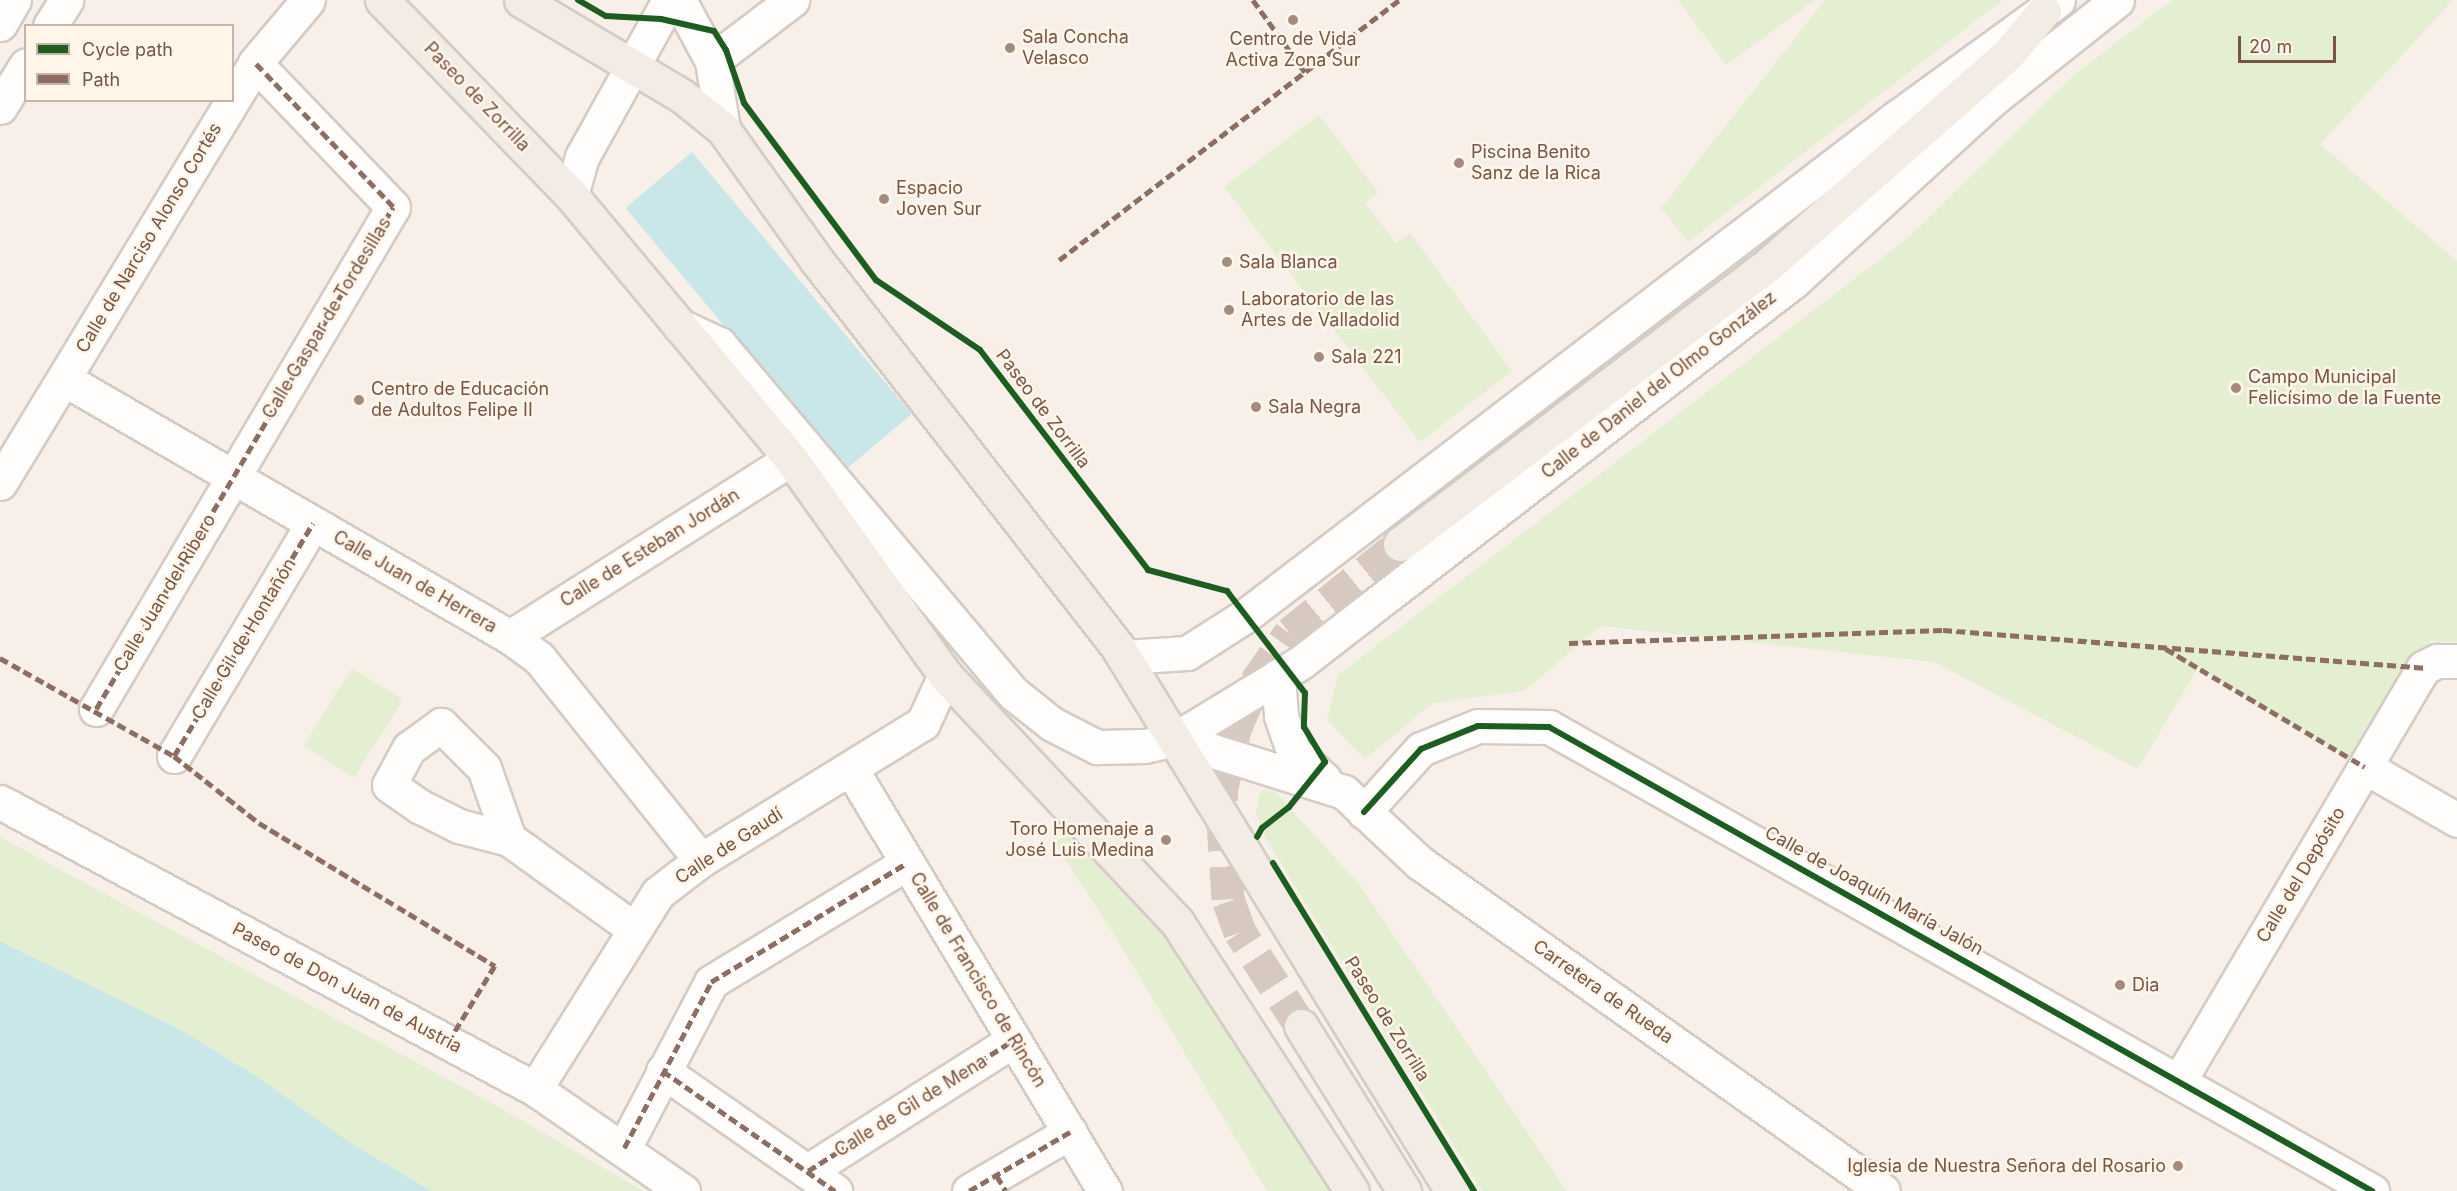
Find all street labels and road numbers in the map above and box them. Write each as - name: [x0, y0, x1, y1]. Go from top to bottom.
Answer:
- street label: Paseo de Zorrilla: [419, 38, 535, 156]
- street label: Calle de Narciso Alonso Cortés: [72, 119, 226, 357]
- street label: Calle Gaspar de Tordesillas: [258, 213, 396, 423]
- street label: Calle de Daniel del Olmo González: [1537, 287, 1781, 483]
- street label: Paseo de Zorrilla: [991, 345, 1095, 473]
- street label: Calle de Esteban Jordán: [557, 484, 743, 612]
- street label: Calle Juan del Ribero: [109, 510, 221, 676]
- street label: Calle Juan de Herrera: [329, 526, 501, 638]
- street label: Calle Gil de Hontañón: [187, 554, 301, 724]
- street label: Calle de Gaudí: [671, 803, 787, 889]
- street label: Calle del Depósito: [2252, 803, 2350, 947]
- street label: Calle de Joaquín María Jalón: [1761, 822, 1987, 960]
- street label: Calle de Francisco de Rincón: [905, 869, 1051, 1091]
- street label: Paseo de Don Juan de Austria: [229, 918, 465, 1058]
- street label: Carretera de Rueda: [1529, 936, 1677, 1048]
- street label: Paseo de Zorrilla: [1340, 952, 1434, 1086]
- street label: Calle de Gil de Mena: [831, 1050, 991, 1162]

